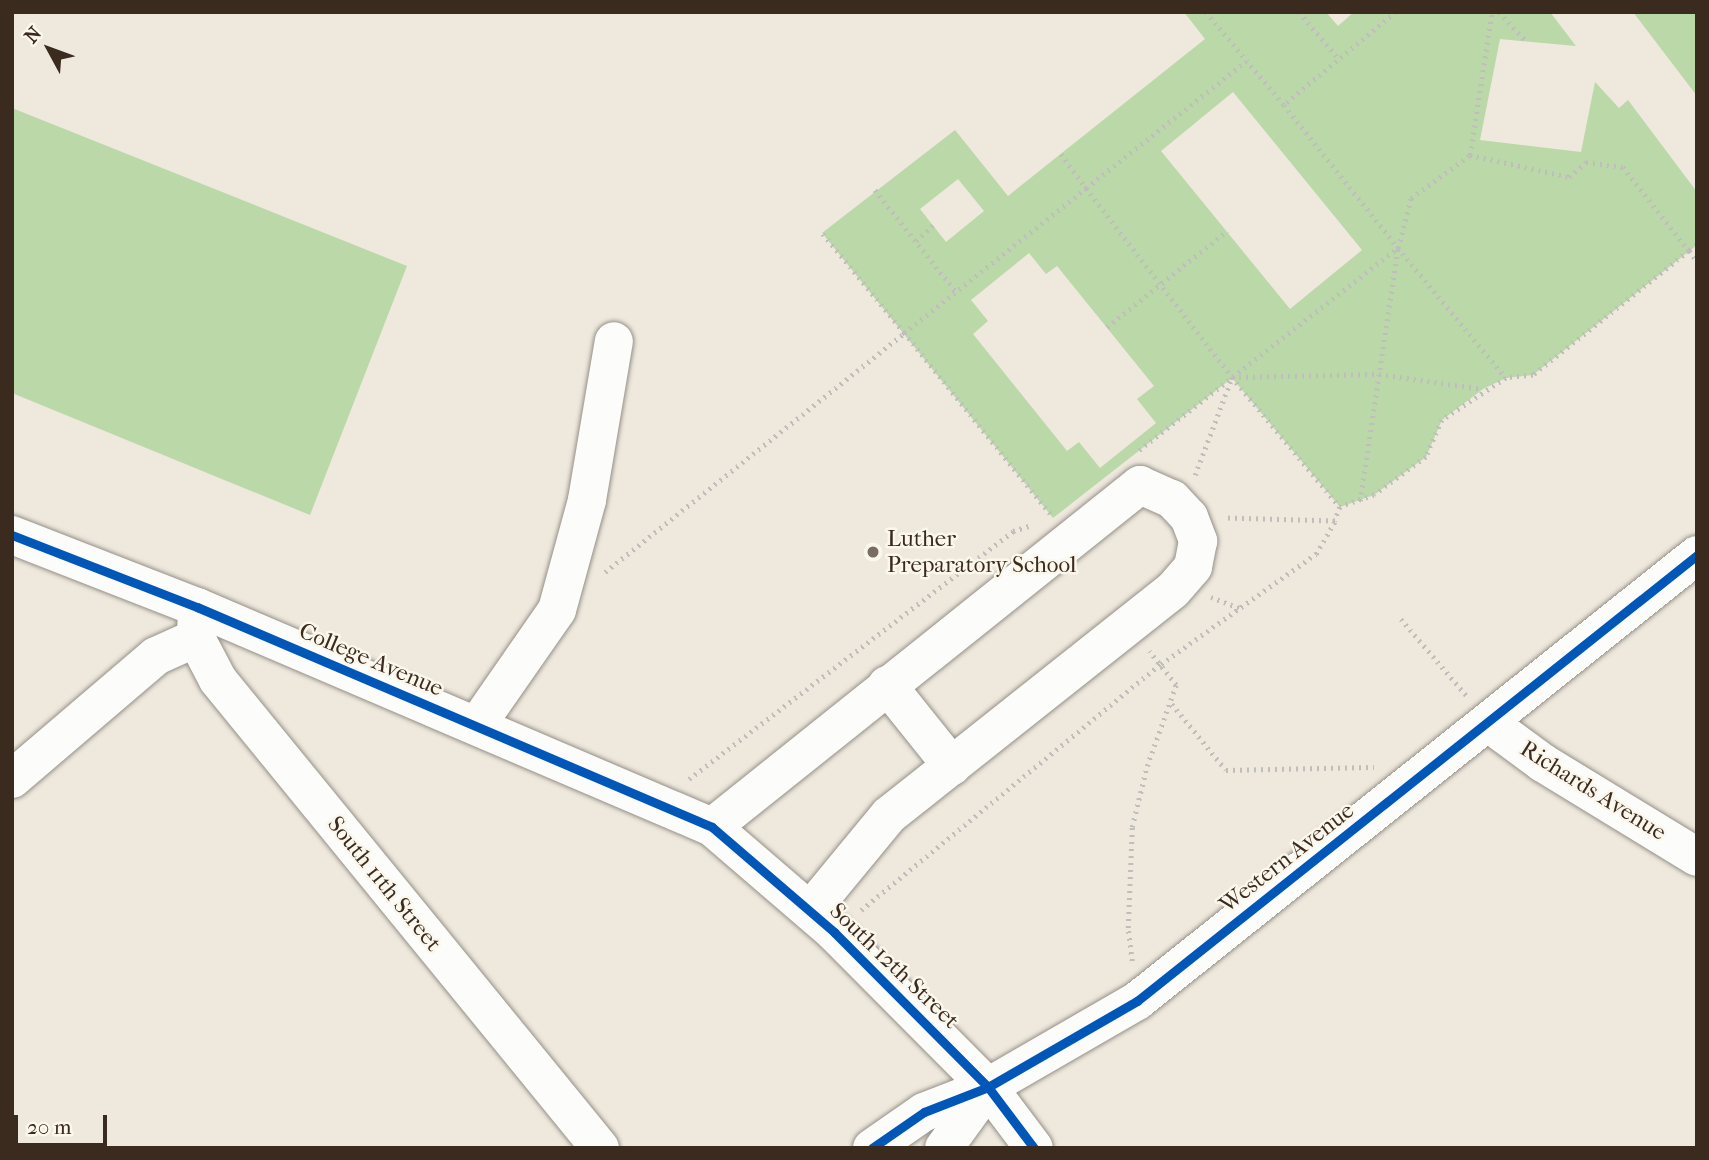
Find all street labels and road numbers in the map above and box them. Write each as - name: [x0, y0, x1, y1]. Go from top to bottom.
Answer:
- street label: College Avenue: [295, 617, 447, 703]
- street label: Richards Avenue: [1515, 735, 1671, 847]
- street label: Western Avenue: [1214, 797, 1360, 919]
- street label: South 11th Street: [321, 811, 447, 957]
- street label: South 12th Street: [824, 897, 964, 1035]

